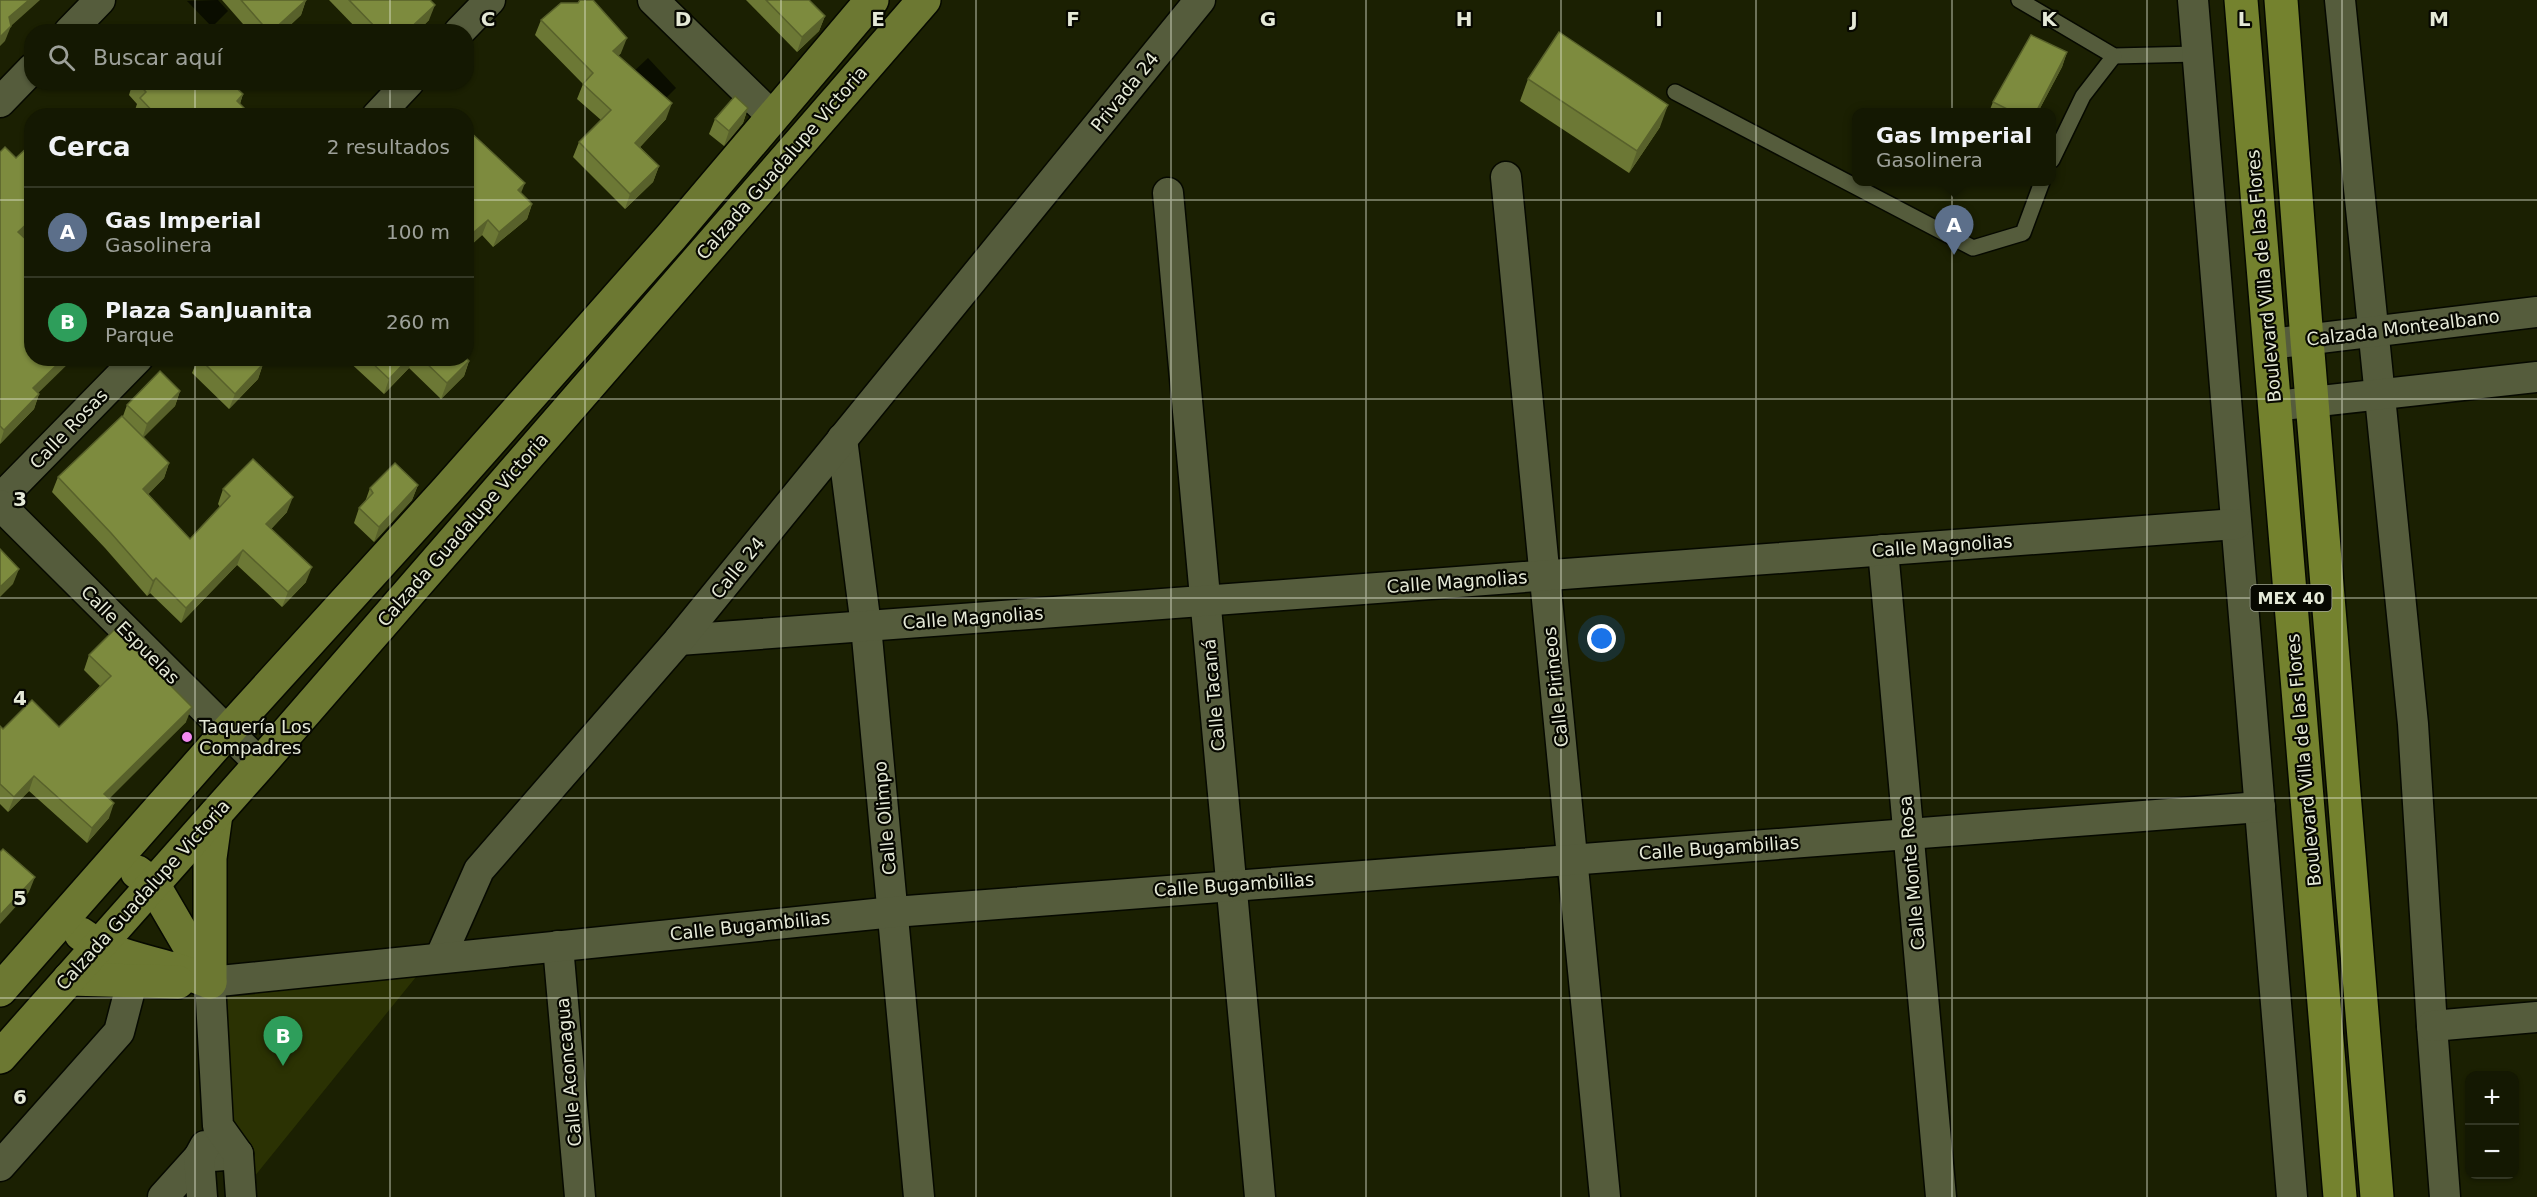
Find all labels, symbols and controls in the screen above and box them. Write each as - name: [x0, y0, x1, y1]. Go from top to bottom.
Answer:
- text: C: [481, 7, 495, 31]
- text: D: [675, 7, 691, 31]
- text: E: [871, 7, 885, 31]
- text: F: [1066, 7, 1080, 31]
- text: G: [1260, 7, 1276, 31]
- text: H: [1456, 7, 1472, 31]
- text: I: [1655, 7, 1663, 31]
- text: J: [1848, 7, 1858, 31]
- text: K: [2041, 7, 2058, 31]
- text: L: [2238, 7, 2251, 31]
- text: M: [2429, 7, 2449, 31]
- search box: [24, 24, 474, 90]
- icon: search: [45, 41, 78, 74]
- text: Buscar aquí: [93, 45, 223, 70]
- street label: Privada 24: [1086, 48, 1163, 135]
- street label: Calzada Guadalupe Victoria: [692, 62, 871, 264]
- popup: [1852, 108, 2056, 186]
- text: Gas Imperial: [1876, 123, 2032, 148]
- text: Cerca: [48, 132, 131, 162]
- text: 2 resultados: [327, 135, 450, 159]
- text: Gasolinera: [1876, 148, 1983, 172]
- street label: Boulevard Villa de las Flores: [2242, 149, 2285, 403]
- pin: A: [1934, 206, 1974, 255]
- text: Gas Imperial: [105, 208, 261, 233]
- text: A: [60, 220, 75, 244]
- text: 100 m: [386, 220, 450, 244]
- text: Gasolinera: [105, 233, 212, 257]
- text: Plaza SanJuanita: [105, 298, 312, 323]
- street label: Calzada Montealbano: [2305, 305, 2501, 350]
- text: B: [60, 310, 75, 334]
- text: 260 m: [386, 310, 450, 334]
- text: Parque: [105, 323, 174, 347]
- street label: Calle Rosas: [25, 384, 112, 473]
- street label: Calzada Guadalupe Victoria: [373, 429, 552, 631]
- text: 3: [13, 487, 27, 511]
- street label: Calle Magnolias: [1871, 530, 2013, 561]
- street label: Calle 24: [706, 533, 769, 603]
- street label: Calle Magnolias: [1386, 566, 1528, 597]
- street label: Calle Espuelas: [77, 581, 184, 688]
- road number: MEX 40: [2250, 585, 2332, 611]
- street label: Calle Magnolias: [902, 602, 1044, 633]
- your location: [1587, 624, 1616, 653]
- street label: Calle Pirineos: [1539, 626, 1572, 748]
- street label: Boulevard Villa de las Flores: [2282, 633, 2325, 887]
- street label: Calle Tacaná: [1198, 638, 1229, 752]
- text: 4: [13, 686, 27, 710]
- place label: Taquería Los Compadres: [198, 716, 311, 758]
- marker: Taquería Los Compadres: [180, 730, 194, 744]
- street label: Calle Olimpo: [869, 760, 900, 876]
- street label: Calzada Guadalupe Victoria: [52, 795, 234, 994]
- street label: Calle Monte Rosa: [1894, 795, 1929, 951]
- street label: Calle Bugambilias: [1638, 831, 1800, 864]
- street label: Calle Bugambilias: [1153, 868, 1315, 901]
- text: 5: [13, 886, 27, 910]
- street label: Calle Bugambilias: [669, 907, 831, 944]
- street label: Calle Aconcagua: [552, 997, 585, 1147]
- pin: B: [264, 1016, 302, 1066]
- map controls: [2465, 1071, 2519, 1179]
- button: +: [2465, 1071, 2519, 1125]
- text: 6: [13, 1085, 27, 1109]
- button: −: [2465, 1125, 2519, 1179]

